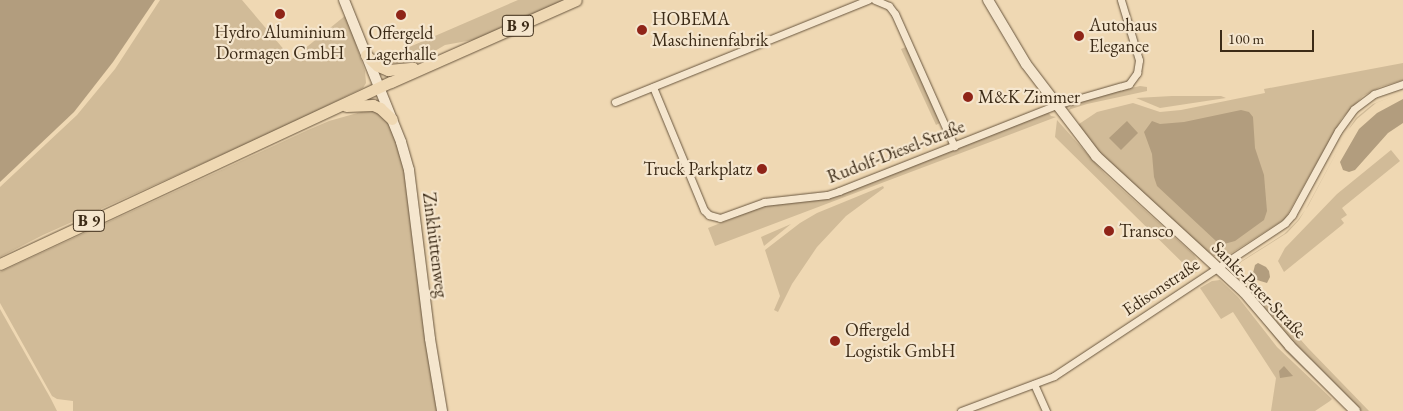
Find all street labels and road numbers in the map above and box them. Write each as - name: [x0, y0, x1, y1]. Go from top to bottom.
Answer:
- road number: B 9: [502, 12, 534, 40]
- street label: Rudolf-Diesel-Straße: [824, 116, 968, 188]
- street label: Zinkhüttenweg: [418, 191, 452, 299]
- road number: B 9: [73, 208, 105, 235]
- street label: Sankt-Peter-Straße: [1207, 237, 1311, 343]
- street label: Edisonstraße: [1118, 253, 1204, 321]

